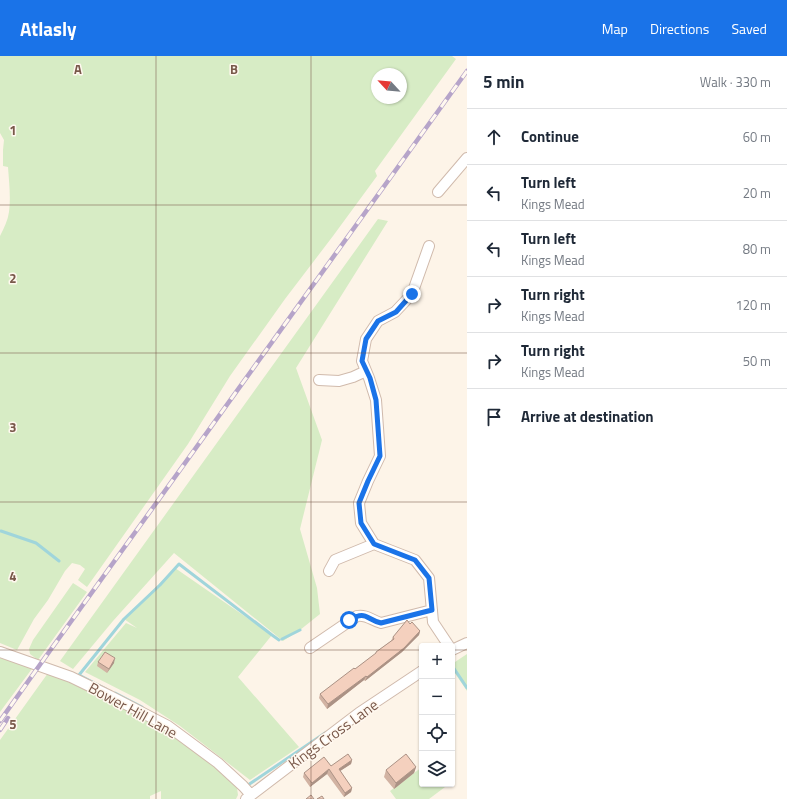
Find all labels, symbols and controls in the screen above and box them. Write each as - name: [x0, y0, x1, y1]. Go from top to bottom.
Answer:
- text: Atlasly: [20, 14, 77, 43]
- text: Map: [602, 18, 628, 39]
- text: Directions: [650, 18, 709, 39]
- text: Saved: [731, 18, 767, 39]
- text: A: [74, 59, 82, 79]
- text: B: [230, 59, 238, 79]
- north arrow: [371, 68, 407, 104]
- text: 5 min: [483, 69, 524, 95]
- text: Walk · 330 m: [700, 72, 771, 92]
- text: 1: [9, 120, 17, 140]
- text: Continue: [521, 125, 579, 148]
- icon: ahead: [483, 126, 505, 148]
- text: 60 m: [743, 127, 771, 147]
- text: Turn left: [521, 171, 576, 194]
- icon: left: [483, 182, 505, 204]
- text: 20 m: [743, 183, 771, 203]
- text: Kings Mead: [521, 194, 585, 214]
- text: Turn left: [521, 227, 576, 250]
- icon: left: [483, 238, 505, 260]
- text: 80 m: [743, 239, 771, 259]
- text: Kings Mead: [521, 250, 585, 270]
- text: 2: [9, 268, 17, 288]
- text: Turn right: [521, 283, 585, 306]
- route end: [403, 285, 421, 303]
- icon: right: [483, 294, 505, 316]
- text: 120 m: [735, 295, 771, 315]
- text: Kings Mead: [521, 306, 585, 326]
- text: Turn right: [521, 339, 585, 362]
- icon: right: [483, 350, 505, 372]
- text: 50 m: [743, 351, 771, 371]
- text: Kings Mead: [521, 362, 585, 382]
- text: Arrive at destination: [521, 405, 654, 428]
- icon: arrive: [483, 406, 505, 428]
- text: 3: [9, 417, 17, 437]
- text: 4: [9, 566, 17, 586]
- route start: [340, 611, 358, 629]
- map controls: [419, 643, 455, 787]
- button: +: [419, 643, 455, 679]
- street label: Bower Hill Lane: [84, 676, 182, 744]
- button: −: [419, 679, 455, 715]
- street label: Kings Cross Lane: [283, 693, 383, 775]
- text: 5: [9, 714, 17, 734]
- button: locate: [419, 715, 455, 751]
- button: layers: [419, 751, 455, 787]

